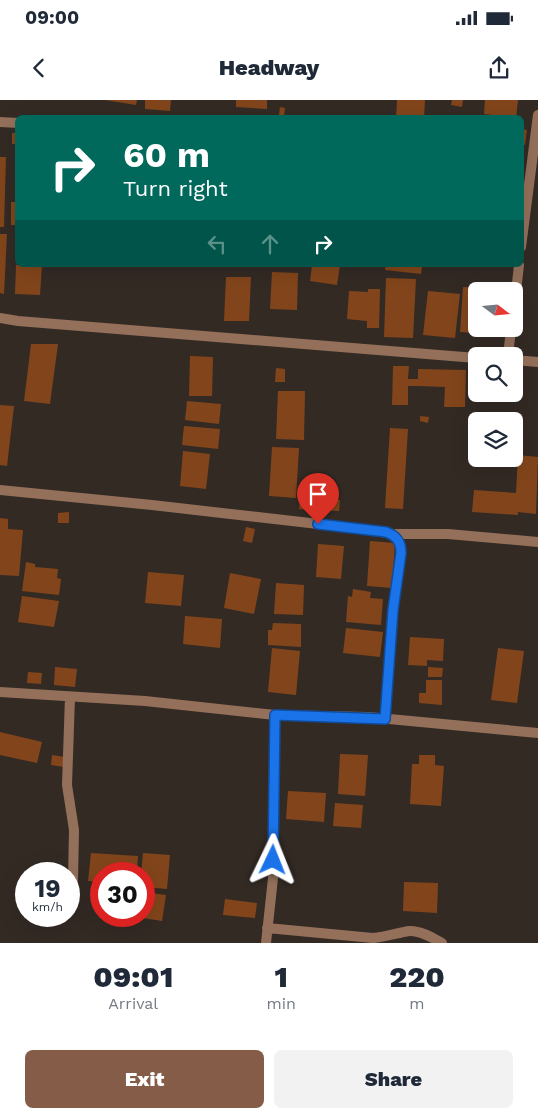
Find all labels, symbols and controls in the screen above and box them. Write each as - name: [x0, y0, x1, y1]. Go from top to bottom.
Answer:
- text: 09:00: [25, 6, 79, 29]
- icon: back: [25, 54, 53, 82]
- icon: share: [485, 54, 513, 82]
- text: Headway: [219, 55, 319, 80]
- text: 60 m: [123, 134, 210, 176]
- icon: right: [40, 135, 105, 200]
- text: Turn right: [123, 176, 228, 201]
- icon: left: [203, 230, 231, 258]
- icon: ahead: [256, 230, 284, 258]
- icon: right: [309, 230, 337, 258]
- north arrow: [468, 282, 522, 338]
- map controls: [468, 282, 523, 467]
- button: search: [468, 347, 523, 402]
- button: layers: [468, 412, 523, 467]
- pin: [297, 473, 339, 524]
- icon: arrive: [304, 480, 332, 508]
- position arrow: [246, 833, 298, 885]
- speed limit sign: 30: [90, 862, 155, 927]
- text: 19: [34, 874, 61, 903]
- text: km/h: [32, 900, 63, 914]
- text: 09:01: [93, 959, 173, 994]
- text: 1: [275, 959, 288, 994]
- text: 220: [389, 959, 445, 994]
- text: Arrival: [108, 994, 158, 1013]
- text: min: [267, 994, 296, 1013]
- text: m: [409, 994, 425, 1013]
- button: Exit: [25, 1050, 264, 1108]
- button: Share: [274, 1050, 513, 1108]

